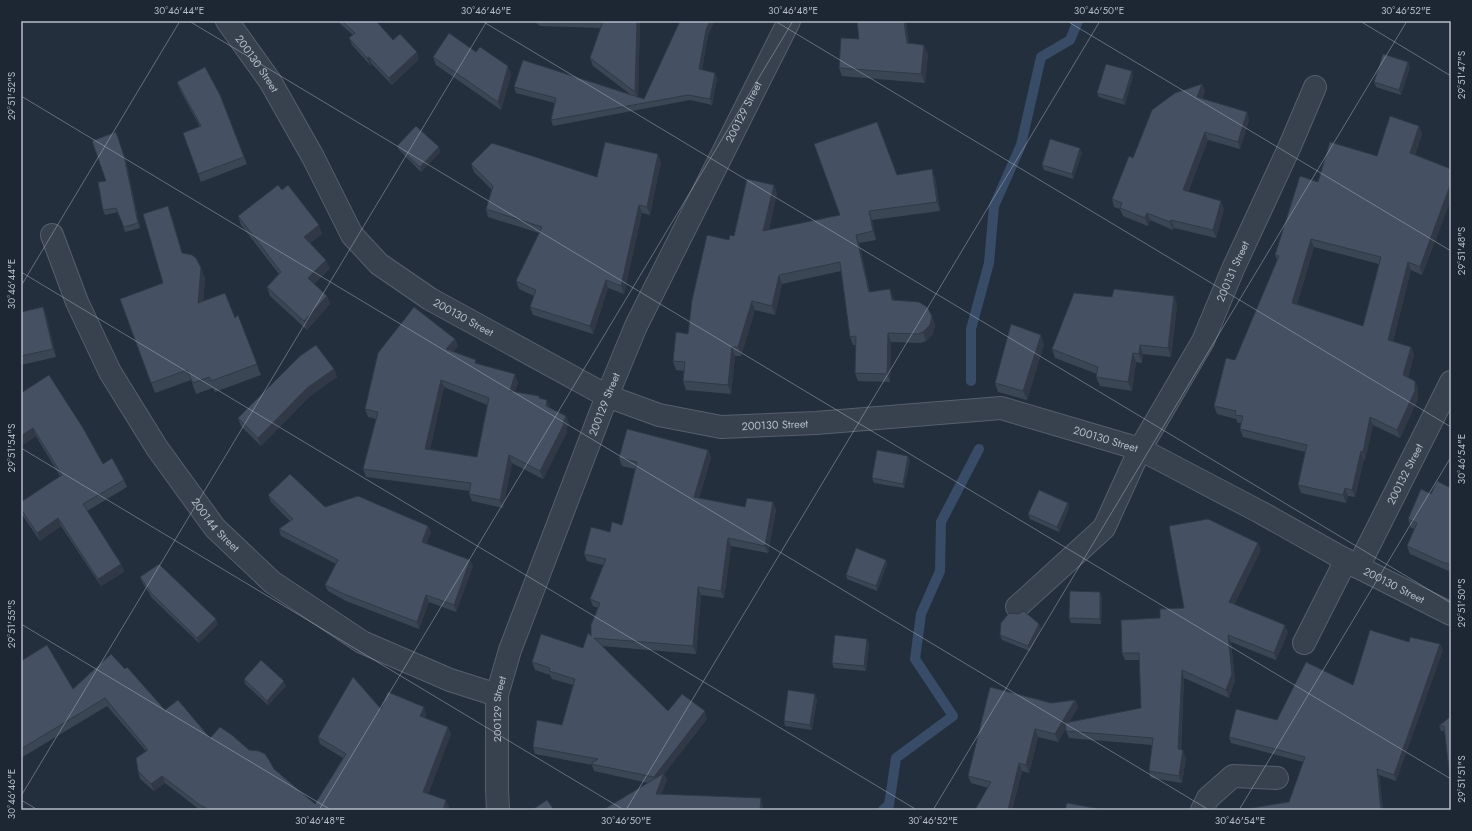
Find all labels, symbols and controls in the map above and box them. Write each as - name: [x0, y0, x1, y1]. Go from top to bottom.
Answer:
- text: 30°46'44"E: [154, 3, 204, 18]
- text: 30°46'46"E: [461, 3, 511, 18]
- text: 30°46'48"E: [768, 3, 818, 18]
- text: 30°46'50"E: [1074, 3, 1124, 18]
- text: 30°46'52"E: [1381, 3, 1431, 18]
- street label: 200130 Street: [231, 32, 283, 95]
- text: 29°51'47"S: [1454, 50, 1469, 99]
- text: 29°51'52"S: [4, 71, 19, 120]
- street label: 200129 Street: [721, 78, 766, 145]
- text: 29°51'48"S: [1454, 226, 1469, 275]
- street label: 200131 Street: [1212, 238, 1253, 304]
- text: 30°46'44"E: [4, 259, 19, 309]
- street label: 200130 Street: [430, 294, 497, 341]
- street label: 200129 Street: [585, 370, 624, 438]
- street label: 200130 Street: [741, 415, 809, 434]
- street label: 200130 Street: [1071, 422, 1140, 456]
- text: 29°51'54"S: [4, 423, 19, 472]
- text: 30°46'54"E: [1454, 434, 1469, 484]
- street label: 200132 Street: [1383, 441, 1427, 507]
- street label: 200144 Street: [188, 495, 244, 556]
- street label: 200130 Street: [1361, 563, 1428, 608]
- text: 29°51'50"S: [1454, 578, 1469, 628]
- text: 29°51'55"S: [4, 599, 19, 648]
- street label: 200129 Street: [489, 674, 510, 742]
- text: 29°51'51"S: [1454, 755, 1469, 803]
- text: 30°46'46"E: [4, 769, 19, 819]
- text: 30°46'48"E: [295, 813, 345, 828]
- text: 30°46'50"E: [601, 813, 651, 828]
- text: 30°46'52"E: [908, 813, 958, 828]
- text: 30°46'54"E: [1215, 813, 1265, 828]

